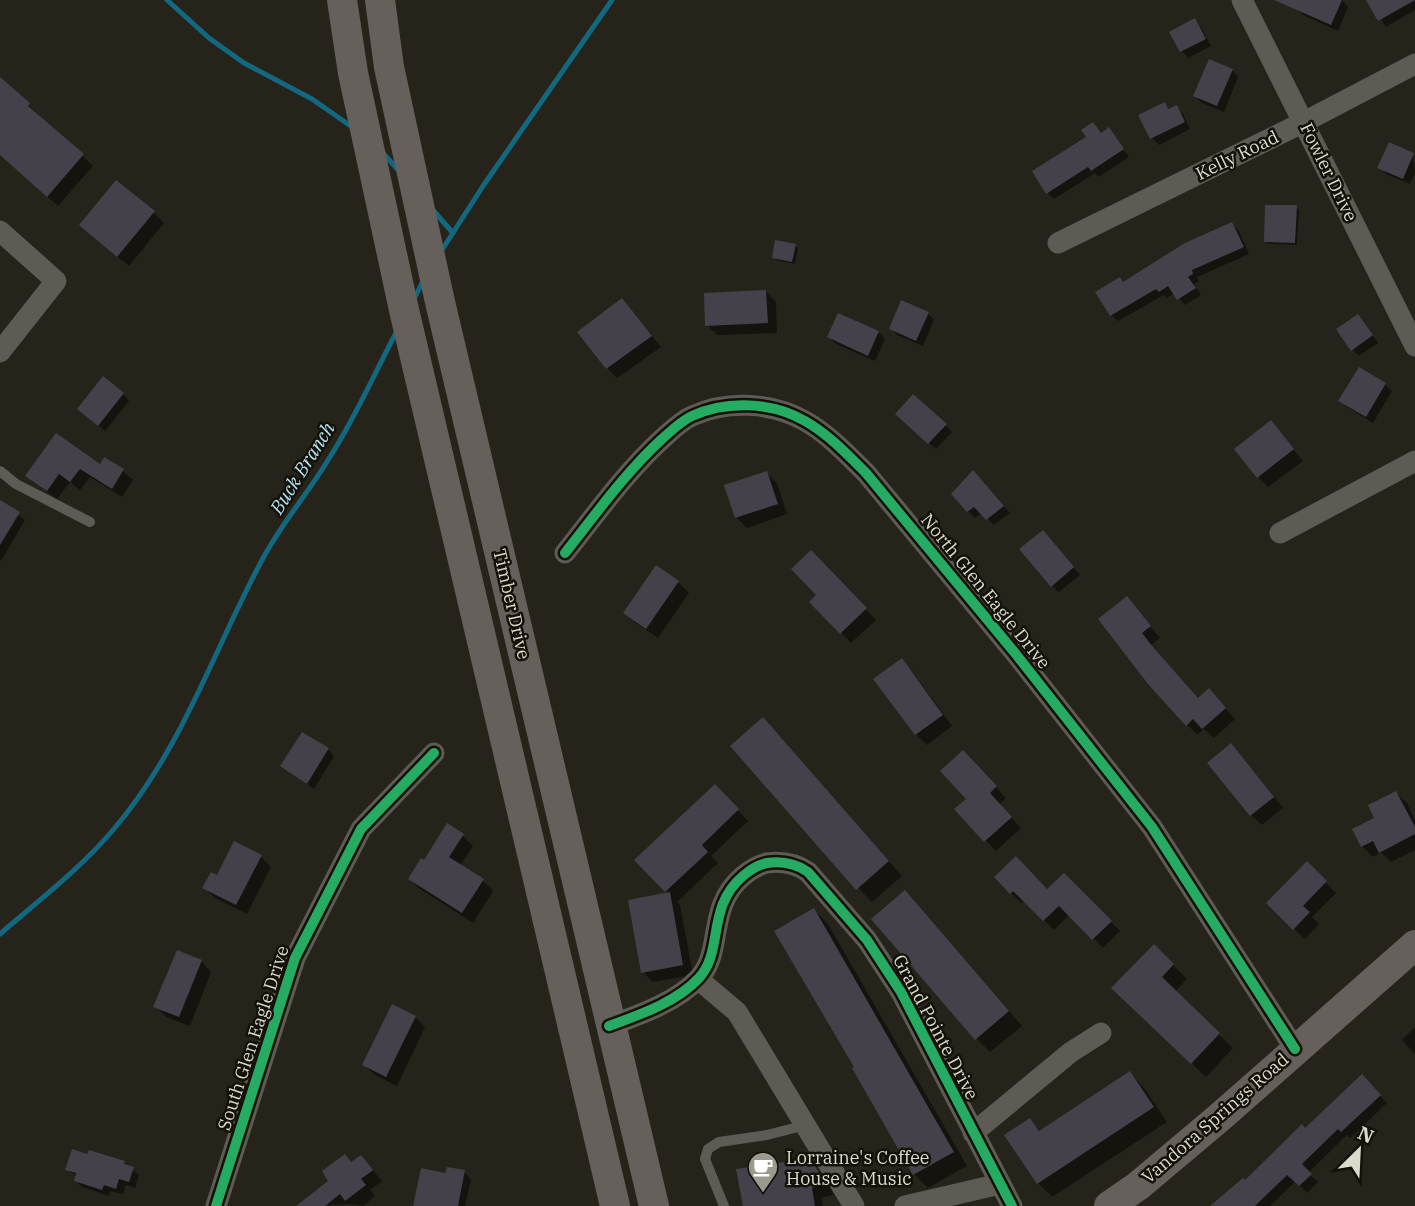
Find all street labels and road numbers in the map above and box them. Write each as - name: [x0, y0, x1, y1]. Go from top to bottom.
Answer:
- street label: Fowler Drive: [1295, 119, 1363, 225]
- street label: Kelly Road: [1192, 125, 1282, 185]
- street label: North Glen Eagle Drive: [916, 509, 1056, 673]
- street label: Timber Drive: [488, 546, 536, 662]
- street label: South Glen Eagle Drive: [212, 943, 294, 1133]
- street label: Grand Pointe Drive: [888, 950, 984, 1104]
- street label: Vandora Springs Road: [1137, 1048, 1293, 1188]

